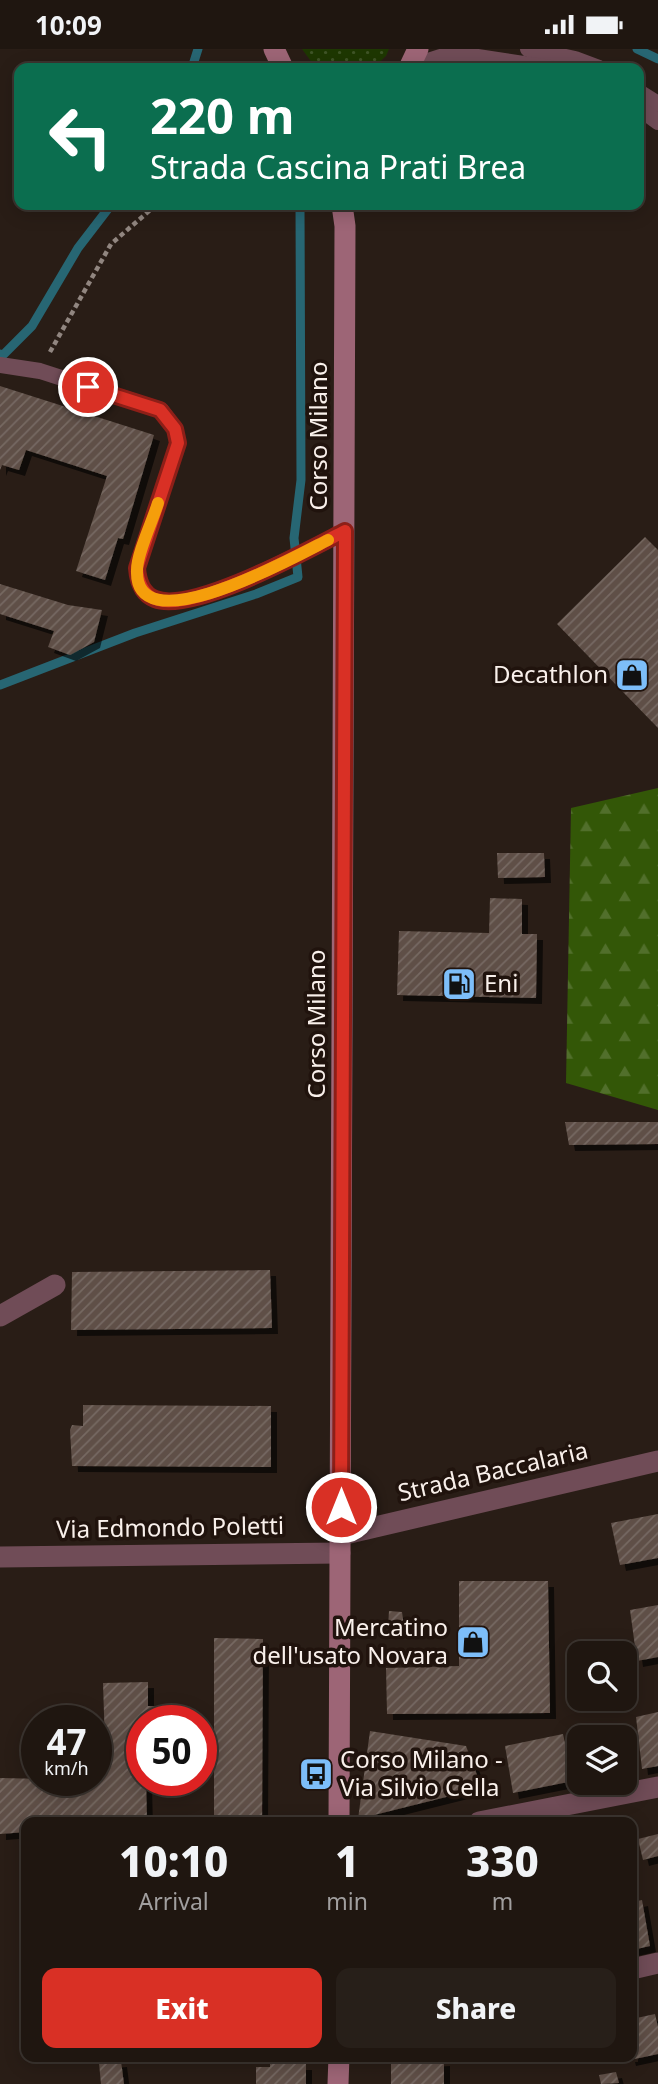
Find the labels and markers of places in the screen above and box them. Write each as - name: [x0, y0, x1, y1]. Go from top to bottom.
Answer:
- pin: [58, 357, 118, 417]
- shop icon: Decathlon: [613, 656, 651, 694]
- place label: Decathlon: [493, 657, 608, 690]
- fuel station icon: Eni: [440, 965, 478, 1003]
- place label: Eni: [484, 966, 518, 999]
- place label: Mercatino dell'usato Novara: [253, 1610, 448, 1671]
- shop icon: Mercatino dell'usato Novara: [454, 1623, 492, 1661]
- place label: Corso Milano - Via Silvio Cella: [340, 1742, 503, 1803]
- bus stop icon: Corso Milano - Via Silvio Cella: [297, 1755, 335, 1793]

